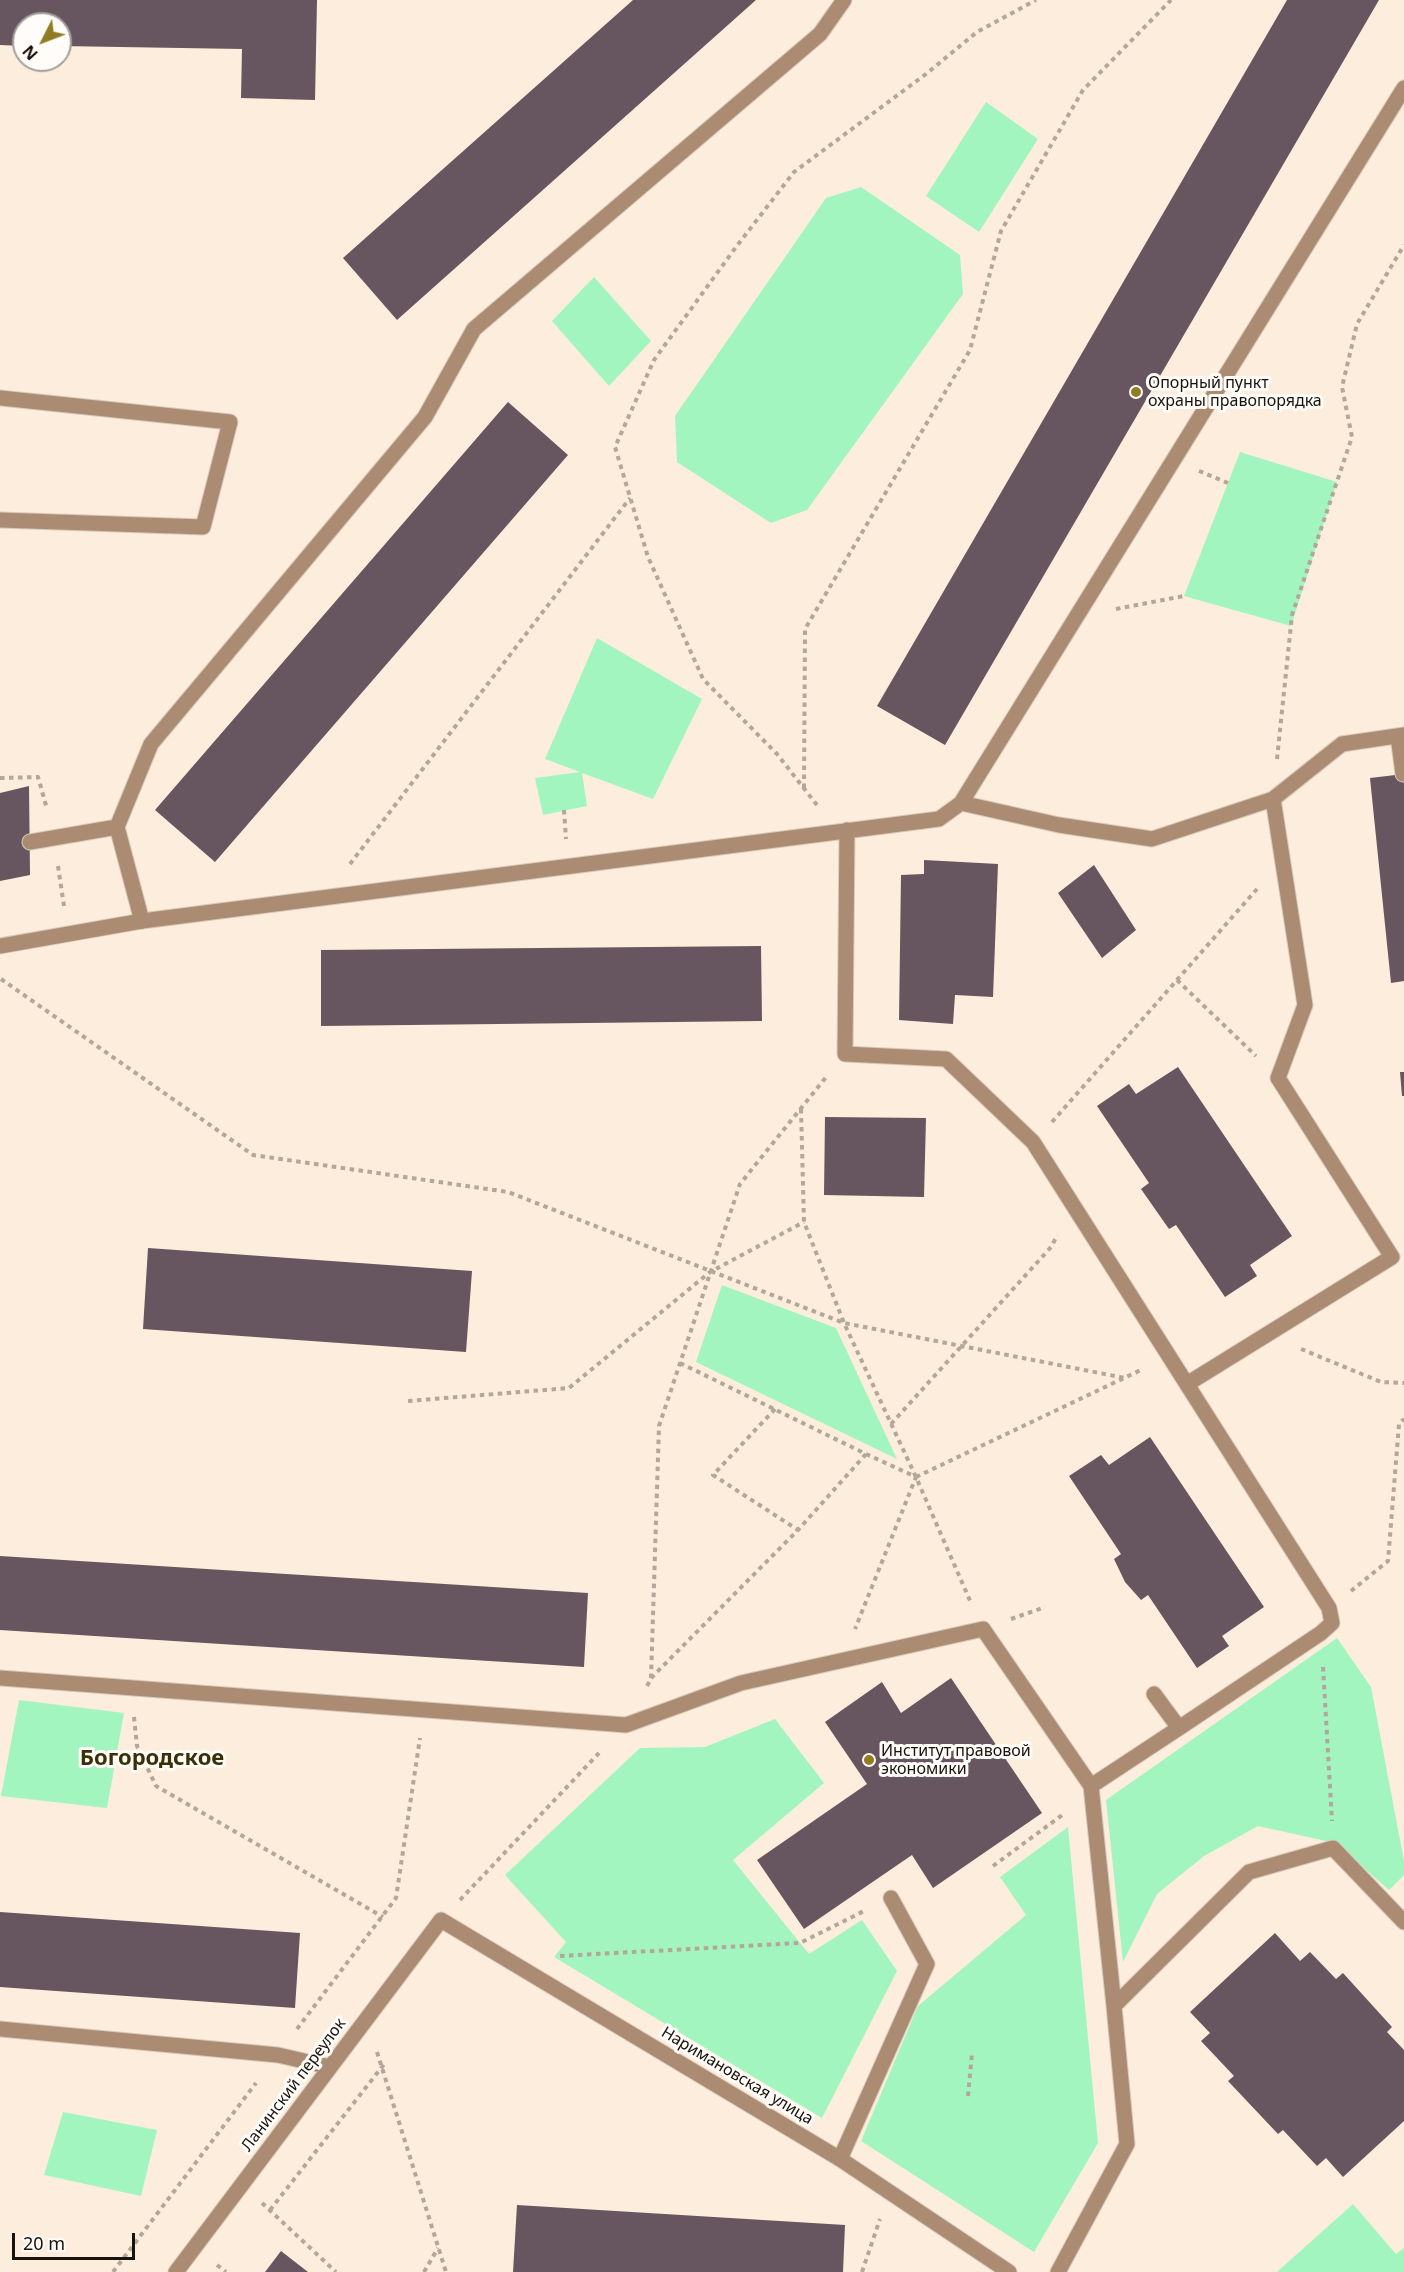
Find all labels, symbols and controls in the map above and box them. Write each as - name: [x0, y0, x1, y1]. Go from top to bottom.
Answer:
- north arrow: [12, 12, 72, 72]
- text: N: [18, 41, 43, 65]
- place label: Опорный пункт охраны правопорядка: [1148, 373, 1322, 411]
- marker: Опорный пункт охраны правопорядка: [1129, 385, 1143, 399]
- place label: Институт правовой экономики: [881, 1741, 1031, 1779]
- district label: Богородское: [80, 1746, 224, 1772]
- marker: Институт правовой экономики: [862, 1753, 876, 1767]
- street label: Ланинский переулок: [238, 2015, 350, 2155]
- street label: Наримановская улица: [658, 2023, 816, 2129]
- scale bar: [15, 2221, 138, 2259]
- text: 20 m: [23, 2231, 65, 2255]

